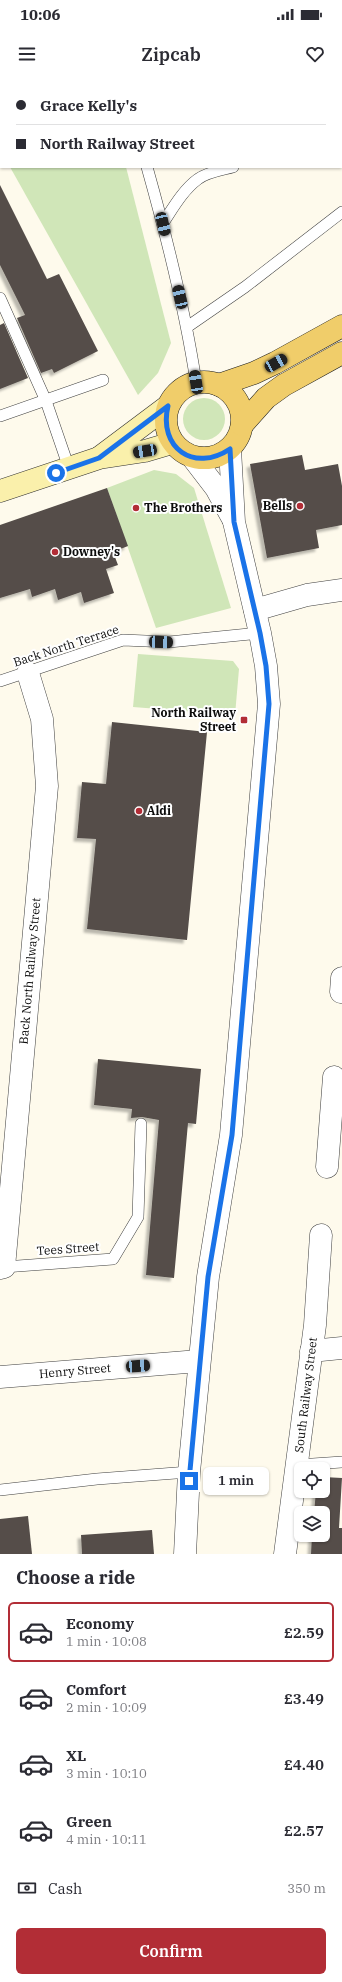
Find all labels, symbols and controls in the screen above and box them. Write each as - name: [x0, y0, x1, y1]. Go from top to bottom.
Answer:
- text: 10:06: [20, 5, 61, 24]
- icon: menu: [16, 43, 38, 65]
- text: Zipcab: [141, 43, 201, 66]
- icon: heart: [304, 43, 326, 65]
- text: Grace Kelly's: [40, 96, 137, 115]
- text: North Railway Street: [40, 134, 195, 153]
- car: [154, 211, 172, 237]
- car: [171, 284, 189, 310]
- car: [263, 352, 289, 374]
- car: [188, 369, 204, 395]
- car: [132, 443, 158, 459]
- route start: [47, 464, 65, 482]
- place label: Bells: [263, 498, 292, 513]
- place label: The Brothers: [144, 500, 222, 515]
- marker: Bells: [295, 501, 305, 511]
- marker: The Brothers: [131, 503, 141, 513]
- place label: Downey's: [63, 544, 120, 559]
- marker: Downey's: [50, 547, 60, 557]
- street label: Back North Terrace: [11, 621, 120, 670]
- car: [149, 636, 173, 648]
- place label: North Railway Street: [151, 705, 237, 734]
- marker: North Railway Street: [239, 715, 249, 725]
- place label: Aldi: [147, 803, 171, 818]
- marker: Aldi: [134, 806, 144, 816]
- street label: Back North Railway Street: [16, 897, 43, 1045]
- street label: Tees Street: [36, 1239, 100, 1258]
- street label: South Railway Street: [291, 1336, 320, 1454]
- car: [126, 1359, 150, 1373]
- street label: Henry Street: [38, 1360, 112, 1381]
- map controls: [294, 1462, 330, 1542]
- button: locate: [294, 1462, 330, 1498]
- callout: 1 min: [203, 1467, 269, 1495]
- route end: [180, 1472, 198, 1490]
- text: 1 min: [218, 1472, 254, 1489]
- button: layers: [294, 1506, 330, 1542]
- text: Choose a ride: [16, 1566, 135, 1589]
- icon: car: [18, 1614, 54, 1650]
- text: Economy: [66, 1614, 134, 1633]
- text: £2.59: [284, 1623, 324, 1642]
- text: 1 min · 10:08: [66, 1633, 147, 1650]
- icon: car: [18, 1680, 54, 1716]
- text: Comfort: [66, 1680, 126, 1699]
- text: £3.49: [284, 1689, 324, 1708]
- text: 2 min · 10:09: [66, 1699, 147, 1716]
- icon: car: [18, 1746, 54, 1782]
- text: XL: [66, 1746, 86, 1765]
- text: £4.40: [284, 1755, 324, 1774]
- text: 3 min · 10:10: [66, 1765, 147, 1782]
- icon: car: [18, 1812, 54, 1848]
- text: Green: [66, 1812, 112, 1831]
- text: £2.57: [284, 1821, 324, 1840]
- text: 4 min · 10:11: [66, 1831, 147, 1848]
- icon: cash: [16, 1877, 38, 1899]
- text: Cash: [48, 1879, 82, 1898]
- text: 350 m: [287, 1880, 326, 1897]
- button: Confirm: [16, 1928, 326, 1974]

